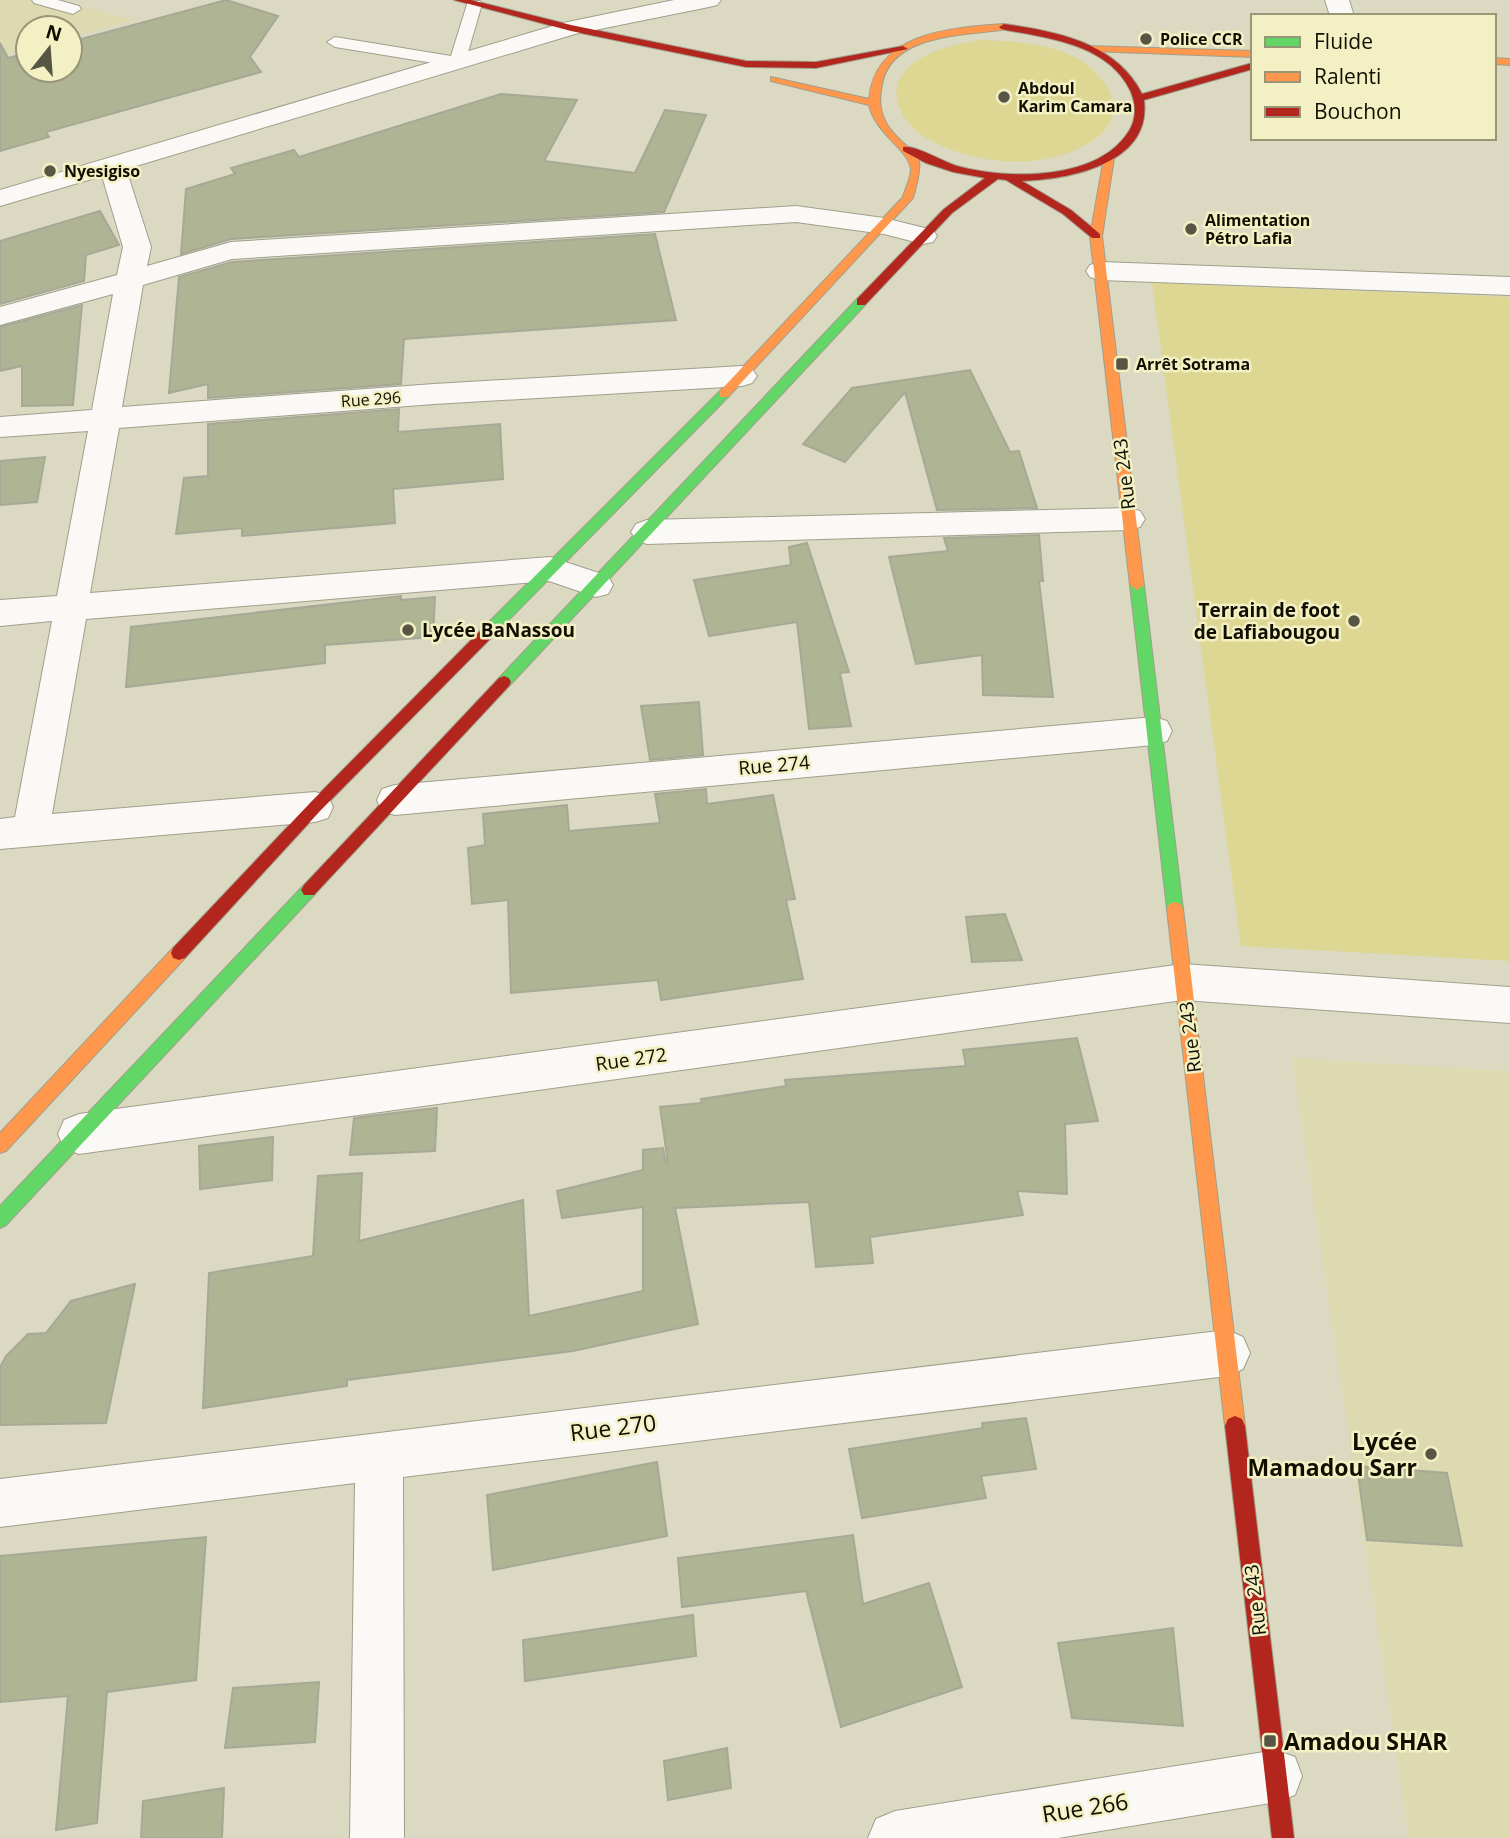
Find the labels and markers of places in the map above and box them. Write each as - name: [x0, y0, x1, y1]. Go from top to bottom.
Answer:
- place label: Police CCR: [1160, 28, 1243, 50]
- marker: Police CCR: [1138, 31, 1154, 47]
- place label: Abdoul Karim Camara: [1018, 77, 1132, 117]
- marker: Abdoul Karim Camara: [996, 89, 1012, 105]
- place label: Nyesigiso: [64, 160, 140, 182]
- marker: Nyesigiso: [42, 163, 58, 179]
- place label: Alimentation Pétro Lafia: [1205, 209, 1310, 249]
- marker: Alimentation Pétro Lafia: [1183, 221, 1199, 237]
- place label: Arrêt Sotrama: [1136, 353, 1250, 375]
- marker: Arrêt Sotrama: [1114, 356, 1130, 372]
- place label: Terrain de foot de Lafiabougou: [1194, 597, 1340, 645]
- marker: Terrain de foot de Lafiabougou: [1346, 613, 1362, 629]
- place label: Lycée BaNassou: [422, 617, 575, 643]
- marker: Lycée BaNassou: [400, 622, 416, 638]
- place label: Lycée Mamadou Sarr: [1248, 1425, 1417, 1483]
- marker: Lycée Mamadou Sarr: [1423, 1446, 1439, 1462]
- place label: Amadou SHAR: [1284, 1725, 1448, 1757]
- marker: Amadou SHAR: [1262, 1733, 1278, 1749]

